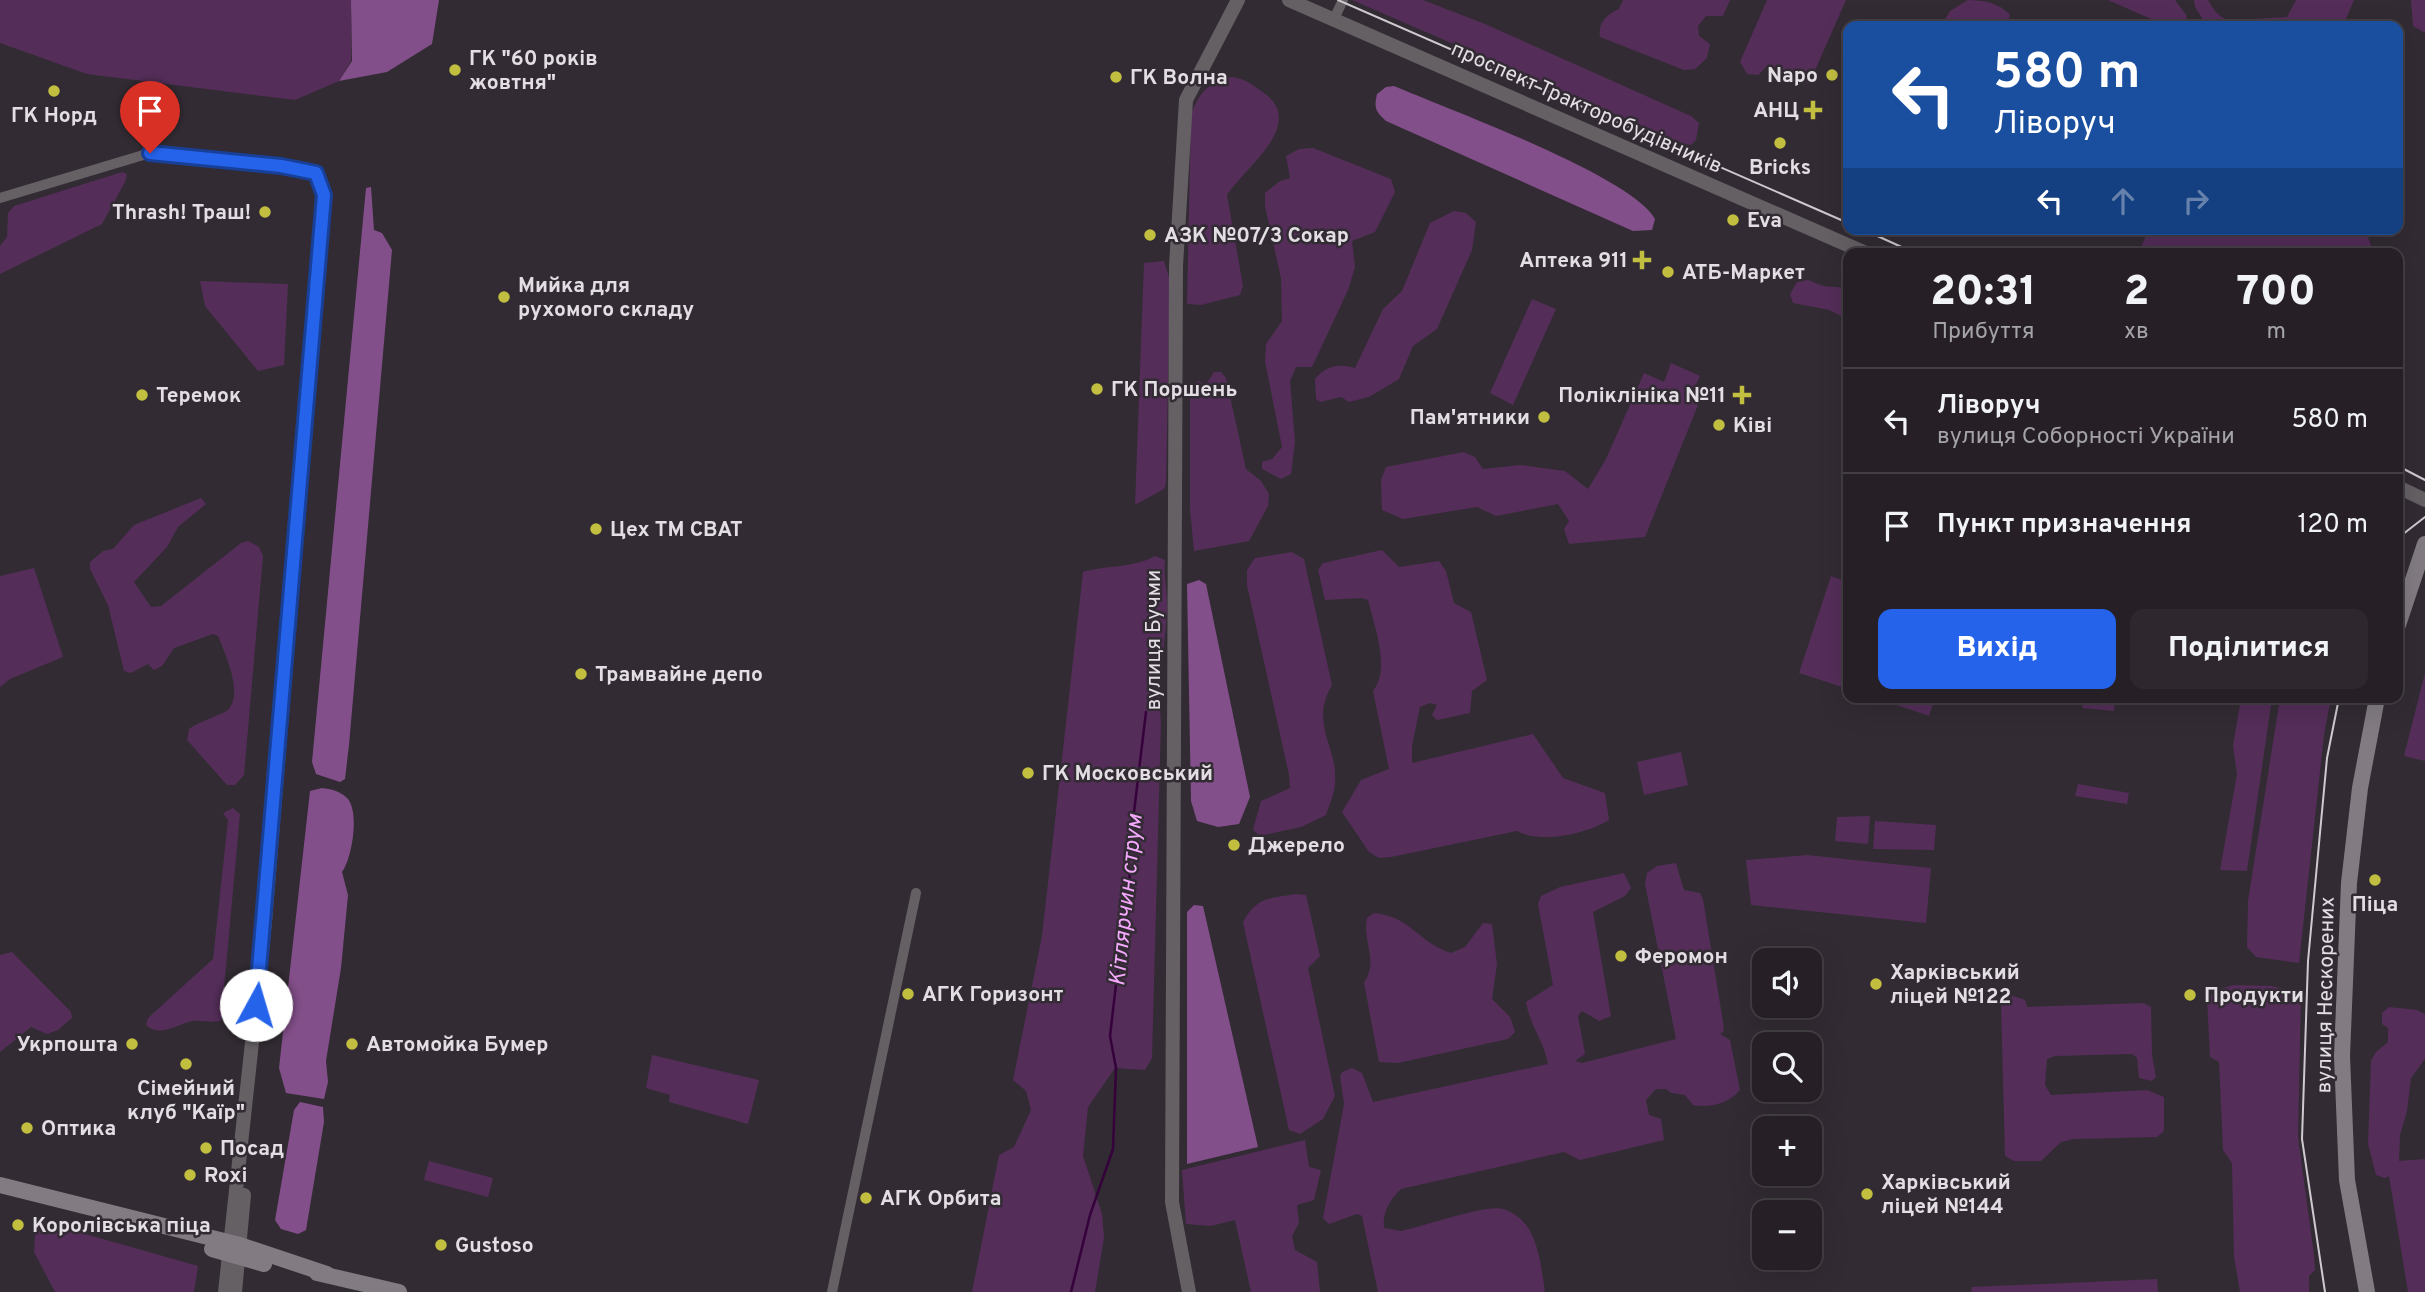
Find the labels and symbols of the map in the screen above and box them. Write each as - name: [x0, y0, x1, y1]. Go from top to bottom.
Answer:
- street label: проспект Тракторобудівників: [1446, 36, 1726, 181]
- place label: ГК "60 років жовтня": [469, 46, 598, 97]
- marker: ГК "60 років жовтня": [447, 62, 463, 78]
- place label: Napo: [1767, 63, 1818, 90]
- place label: ГК Волна: [1130, 65, 1228, 92]
- marker: Napo: [1824, 67, 1840, 83]
- marker: ГК Волна: [1108, 69, 1124, 85]
- pin: [120, 81, 180, 153]
- marker: ГК Норд: [46, 83, 62, 99]
- place label: АНЦ: [1753, 98, 1799, 125]
- marker: АНЦ: [1805, 102, 1821, 118]
- place label: ГК Норд: [11, 103, 97, 130]
- marker: Bricks: [1772, 135, 1788, 151]
- place label: Bricks: [1749, 155, 1811, 182]
- place label: Thrash! Траш!: [112, 200, 251, 227]
- marker: Thrash! Траш!: [257, 204, 273, 220]
- place label: Eva: [1747, 208, 1782, 235]
- marker: Eva: [1725, 212, 1741, 228]
- place label: АЗК №07/3 Сокар: [1164, 223, 1349, 250]
- marker: АЗК №07/3 Сокар: [1142, 227, 1158, 243]
- place label: Аптека 911: [1519, 248, 1628, 275]
- marker: Аптека 911: [1634, 252, 1650, 268]
- place label: АТБ-Маркет: [1682, 260, 1805, 287]
- marker: АТБ-Маркет: [1660, 264, 1676, 280]
- place label: Мийка для рухомого складу: [518, 273, 694, 324]
- marker: Мийка для рухомого складу: [496, 289, 512, 305]
- place label: ГК Поршень: [1111, 377, 1237, 404]
- marker: ГК Поршень: [1089, 381, 1105, 397]
- place label: Теремок: [156, 383, 241, 410]
- place label: Поліклініка №11: [1558, 383, 1726, 410]
- marker: Поліклініка №11: [1732, 385, 1752, 405]
- marker: Теремок: [134, 387, 150, 403]
- place label: Пам'ятники: [1410, 405, 1530, 432]
- marker: Пам'ятники: [1536, 409, 1552, 425]
- place label: Ківі: [1733, 413, 1772, 440]
- marker: Ківі: [1711, 417, 1727, 433]
- place label: Цех ТМ СВАТ: [610, 517, 743, 544]
- marker: Цех ТМ СВАТ: [588, 521, 604, 537]
- street label: вулиця Бучми: [1141, 570, 1168, 710]
- place label: Трамвайне депо: [595, 662, 763, 689]
- marker: Трамвайне депо: [573, 666, 589, 682]
- place label: ГК Московський: [1042, 761, 1213, 788]
- marker: ГК Московський: [1020, 765, 1036, 781]
- water label: Кітлярчин струм: [1104, 812, 1151, 988]
- place label: Джерело: [1248, 833, 1345, 860]
- marker: Джерело: [1226, 837, 1242, 853]
- marker: Піца: [2367, 872, 2383, 888]
- place label: Піца: [2352, 892, 2398, 919]
- street label: вулиця Нескорених: [2311, 896, 2342, 1094]
- place label: Феромон: [1635, 944, 1728, 971]
- marker: Феромон: [1613, 948, 1629, 964]
- place label: Харківський ліцей №122: [1890, 960, 2020, 1011]
- position arrow: [219, 968, 293, 1042]
- marker: Харківський ліцей №122: [1868, 976, 1884, 992]
- place label: АГК Горизонт: [922, 982, 1064, 1009]
- place label: Продукти: [2204, 983, 2304, 1010]
- marker: АГК Горизонт: [900, 986, 916, 1002]
- marker: Продукти: [2182, 987, 2198, 1003]
- place label: Укрпошта: [17, 1032, 118, 1059]
- place label: Автомойка Бумер: [366, 1032, 548, 1059]
- marker: Укрпошта: [124, 1036, 140, 1052]
- marker: Автомойка Бумер: [344, 1036, 360, 1052]
- marker: Сімейний клуб "Каїр": [178, 1056, 194, 1072]
- place label: Сімейний клуб "Каїр": [127, 1076, 245, 1127]
- place label: Оптика: [41, 1116, 116, 1143]
- marker: Оптика: [19, 1120, 35, 1136]
- place label: Посад: [220, 1136, 284, 1163]
- marker: Посад: [198, 1140, 214, 1156]
- place label: Roxi: [204, 1163, 247, 1190]
- marker: Roxi: [182, 1167, 198, 1183]
- place label: Харківський ліцей №144: [1881, 1170, 2011, 1221]
- place label: АГК Орбита: [880, 1186, 1001, 1213]
- marker: Харківський ліцей №144: [1859, 1186, 1875, 1202]
- marker: АГК Орбита: [858, 1190, 874, 1206]
- place label: Королівська піца: [32, 1213, 211, 1240]
- marker: Королівська піца: [10, 1217, 26, 1233]
- place label: Gustoso: [455, 1233, 534, 1260]
- marker: Gustoso: [433, 1237, 449, 1253]

